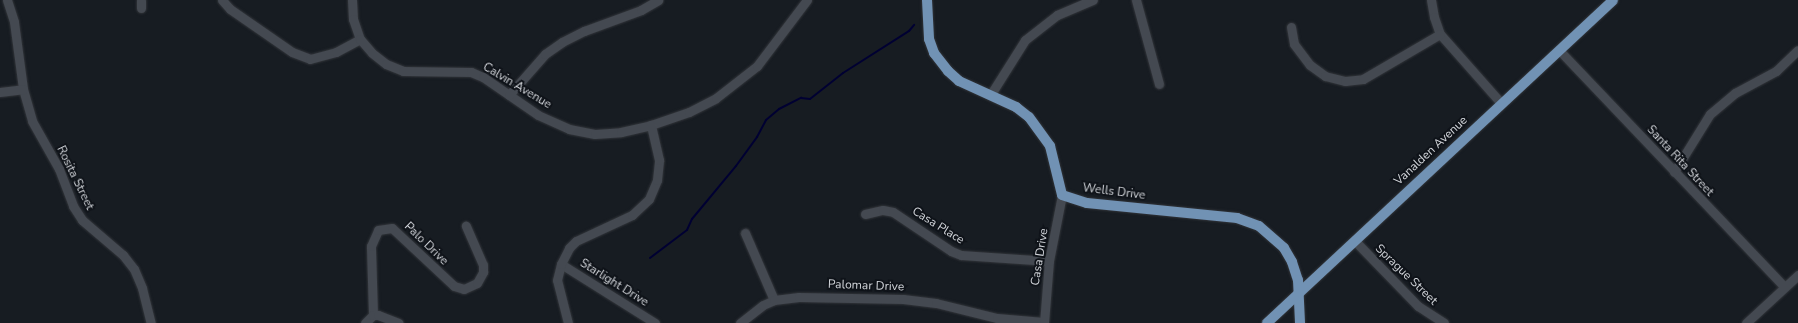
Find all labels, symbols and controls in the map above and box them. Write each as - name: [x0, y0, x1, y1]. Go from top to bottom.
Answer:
- street label: Calvin Avenue: [480, 60, 554, 112]
- street label: Vanalden Avenue: [1391, 113, 1471, 189]
- street label: Santa Rita Street: [1644, 123, 1716, 199]
- street label: Rosita Street: [53, 144, 97, 212]
- street label: Wells Drive: [1082, 181, 1146, 203]
- street label: Casa Place: [909, 204, 967, 248]
- street label: Palo Drive: [401, 220, 451, 268]
- street label: Casa Drive: [1028, 227, 1052, 287]
- street label: Sprague Street: [1372, 242, 1440, 308]
- street label: Starlight Drive: [577, 256, 651, 310]
- street label: Palomar Drive: [828, 277, 904, 295]

